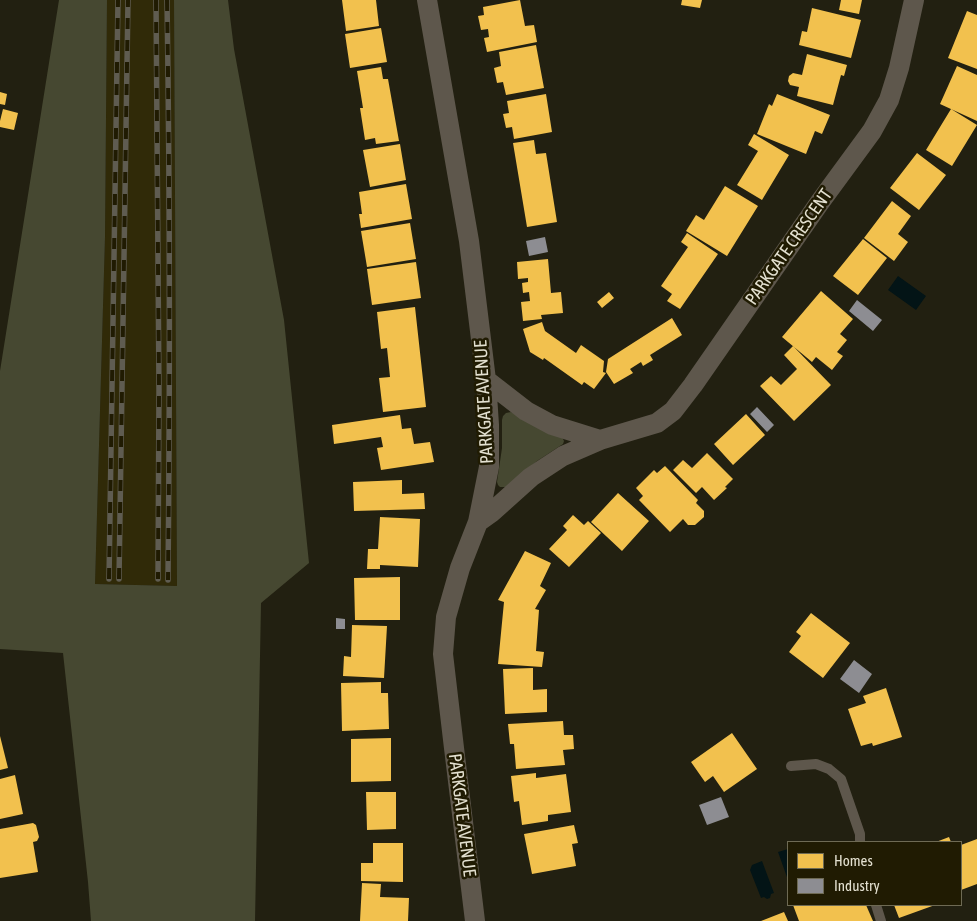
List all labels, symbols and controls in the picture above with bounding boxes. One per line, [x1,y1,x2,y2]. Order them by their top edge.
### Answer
street label: PARKGATE CRESCENT [741,185,837,309]
street label: PARKGATE AVENUE [470,340,498,464]
street label: PARKGATE AVENUE [444,752,480,878]
legend [787,841,962,906]
text: Homes [834,852,873,869]
text: Industry [834,877,880,894]

